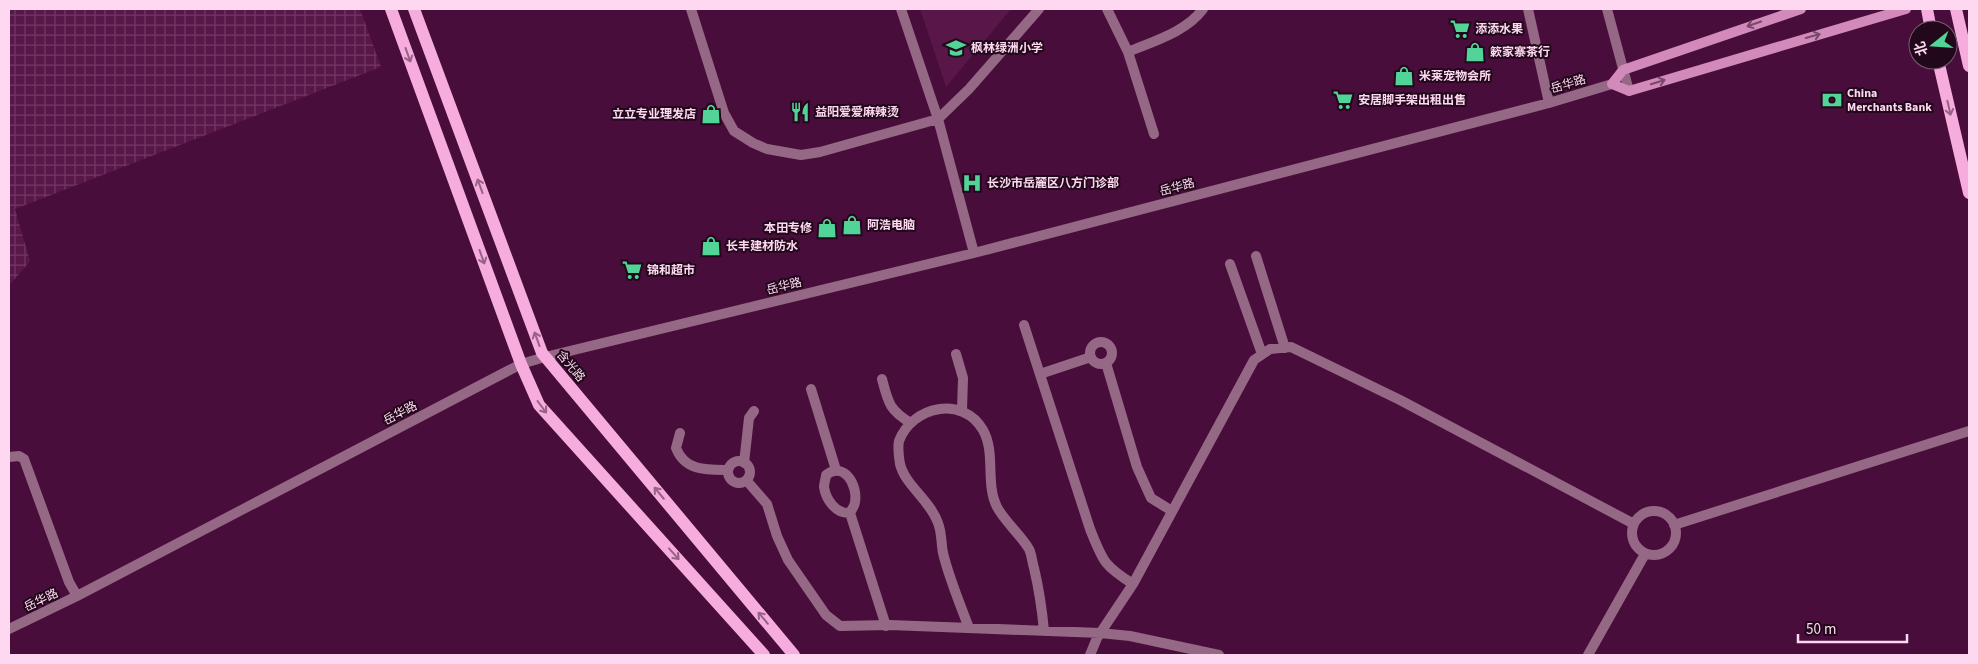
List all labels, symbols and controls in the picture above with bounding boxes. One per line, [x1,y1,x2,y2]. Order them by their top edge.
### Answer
supermarket icon: 添添水果 [1449,18,1471,40]
one-way arrow [1747,20,1763,29]
north arrow [1908,20,1958,70]
place label: 添添水果 [1475,21,1523,38]
one-way arrow [1805,30,1821,40]
school or university icon: 枫林绿洲小学 [945,37,967,59]
text: 北 [1910,39,1933,58]
place label: 枫林绿洲小学 [971,40,1043,57]
shop icon: 簌家寨茶行 [1464,41,1486,63]
place label: 簌家寨茶行 [1490,44,1550,61]
one-way arrow [404,46,413,62]
shop icon: 米莱宠物会所 [1393,65,1415,87]
place label: 米莱宠物会所 [1419,68,1491,85]
street label: 岳华路 [1548,71,1588,98]
one-way arrow [1649,77,1665,87]
place label: China Merchants Bank [1847,85,1932,116]
supermarket icon: 安居脚手架出租出售 [1332,89,1354,111]
bank icon: China Merchants Bank [1821,89,1843,111]
place label: 安居脚手架出租出售 [1358,92,1466,109]
one-way arrow [1945,99,1954,115]
restaurant icon: 益阳爱爱麻辣烫 [789,101,811,123]
shop icon: 立立专业理发店 [700,103,722,125]
place label: 益阳爱爱麻辣烫 [815,104,899,121]
place label: 立立专业理发店 [612,106,696,123]
hospital icon: 长沙市岳麓区八方门诊部 [961,172,983,194]
place label: 长沙市岳麓区八方门诊部 [987,175,1119,192]
street label: 岳华路 [1158,175,1197,200]
one-way arrow [475,179,484,195]
shop icon: 阿浩电脑 [841,214,863,236]
shop icon: 本田专修 [816,217,838,239]
place label: 阿浩电脑 [867,217,915,234]
place label: 本田专修 [764,220,812,237]
shop icon: 长丰建材防水 [700,235,722,257]
place label: 长丰建材防水 [726,238,798,255]
one-way arrow [478,248,487,264]
supermarket icon: 锦和超市 [621,259,643,281]
place label: 锦和超市 [647,262,695,279]
street label: 岳华路 [765,274,804,299]
one-way arrow [532,331,541,347]
street label: 含光路 [553,347,589,386]
street label: 岳华路 [380,397,420,429]
one-way arrow [537,400,548,413]
one-way arrow [653,487,664,500]
one-way arrow [668,548,679,561]
street label: 岳华路 [21,585,61,616]
one-way arrow [758,612,769,625]
scale bar [1798,612,1907,644]
text: 50 m [1806,619,1836,640]

